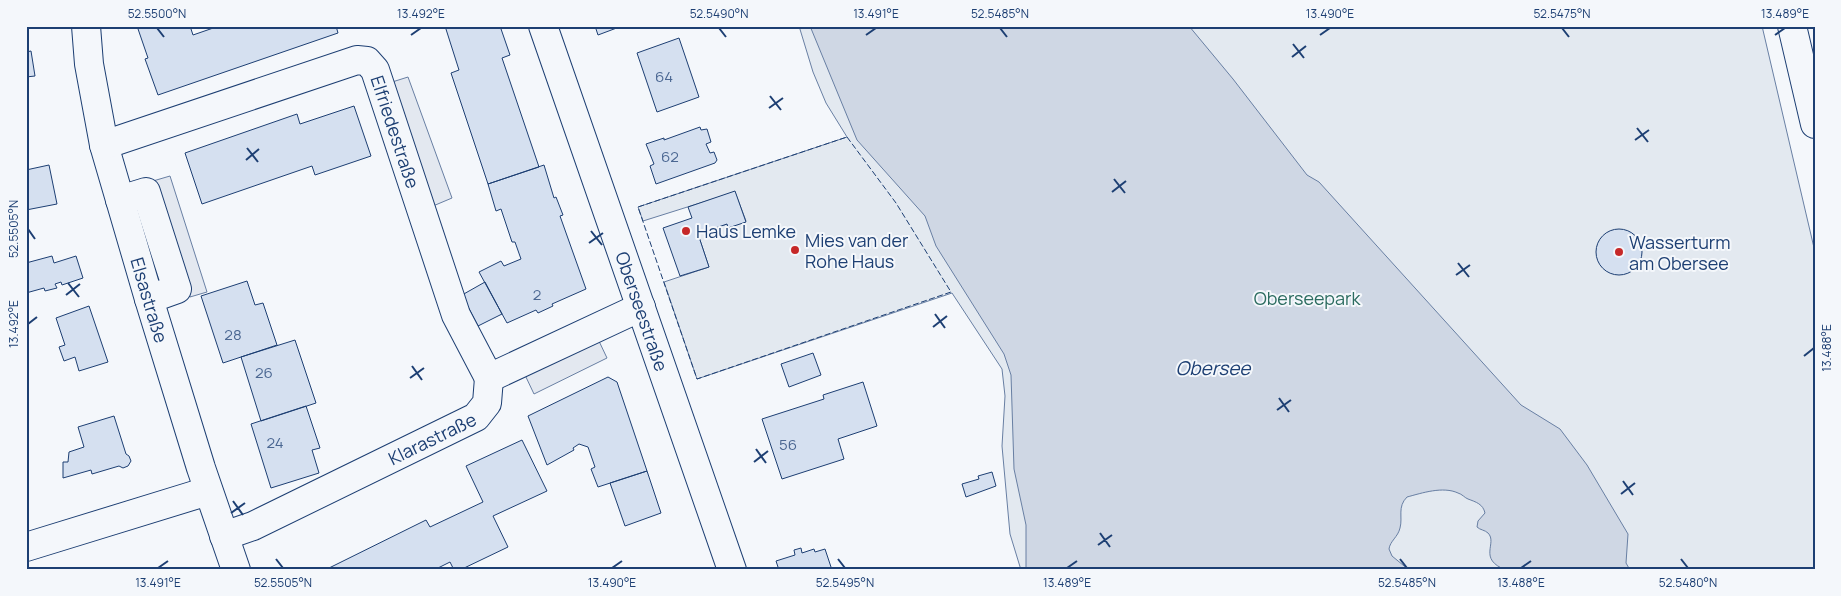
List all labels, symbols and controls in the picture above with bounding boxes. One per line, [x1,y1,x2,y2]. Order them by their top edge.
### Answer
text: 52.5500°N [128,5,186,22]
text: 13.492°E [397,5,445,22]
text: 52.5490°N [690,5,748,22]
text: 13.491°E [853,5,899,22]
text: 52.5485°N [971,5,1029,22]
text: 13.490°E [1306,5,1354,22]
text: 52.5475°N [1533,5,1591,22]
text: 13.489°E [1761,5,1809,22]
house number: 64 [655,66,673,87]
street label: Elfriedestraße [366,72,425,191]
house number: 62 [661,146,679,167]
text: 52.5505°N [5,200,22,258]
place label: Haus Lemke [696,219,796,243]
marker: Haus Lemke [680,225,692,237]
place label: Mies van der Rohe Haus [805,228,909,273]
place label: Wasserturm am Obersee [1629,230,1731,275]
marker: Mies van der Rohe Haus [789,244,801,256]
marker: Wasserturm am Obersee [1613,246,1625,258]
street label: Oberseestraße [610,248,674,374]
street label: Elsastraße [125,254,174,346]
house number: 2 [533,284,541,305]
park label: Oberseepark [1254,286,1361,310]
text: 13.492°E [5,300,22,348]
house number: 28 [224,324,242,345]
text: 13.488°E [1818,324,1835,372]
water label: Obersee [1176,355,1252,381]
house number: 26 [255,362,273,383]
street label: Klarastraße [384,407,480,470]
house number: 24 [266,432,284,453]
house number: 56 [779,434,797,455]
text: 13.491°E [135,574,181,591]
text: 52.5505°N [254,574,312,591]
text: 13.490°E [588,574,636,591]
text: 52.5495°N [816,574,874,591]
text: 13.489°E [1043,574,1091,591]
text: 52.5485°N [1378,574,1436,591]
text: 13.488°E [1497,574,1545,591]
text: 52.5480°N [1659,574,1717,591]

